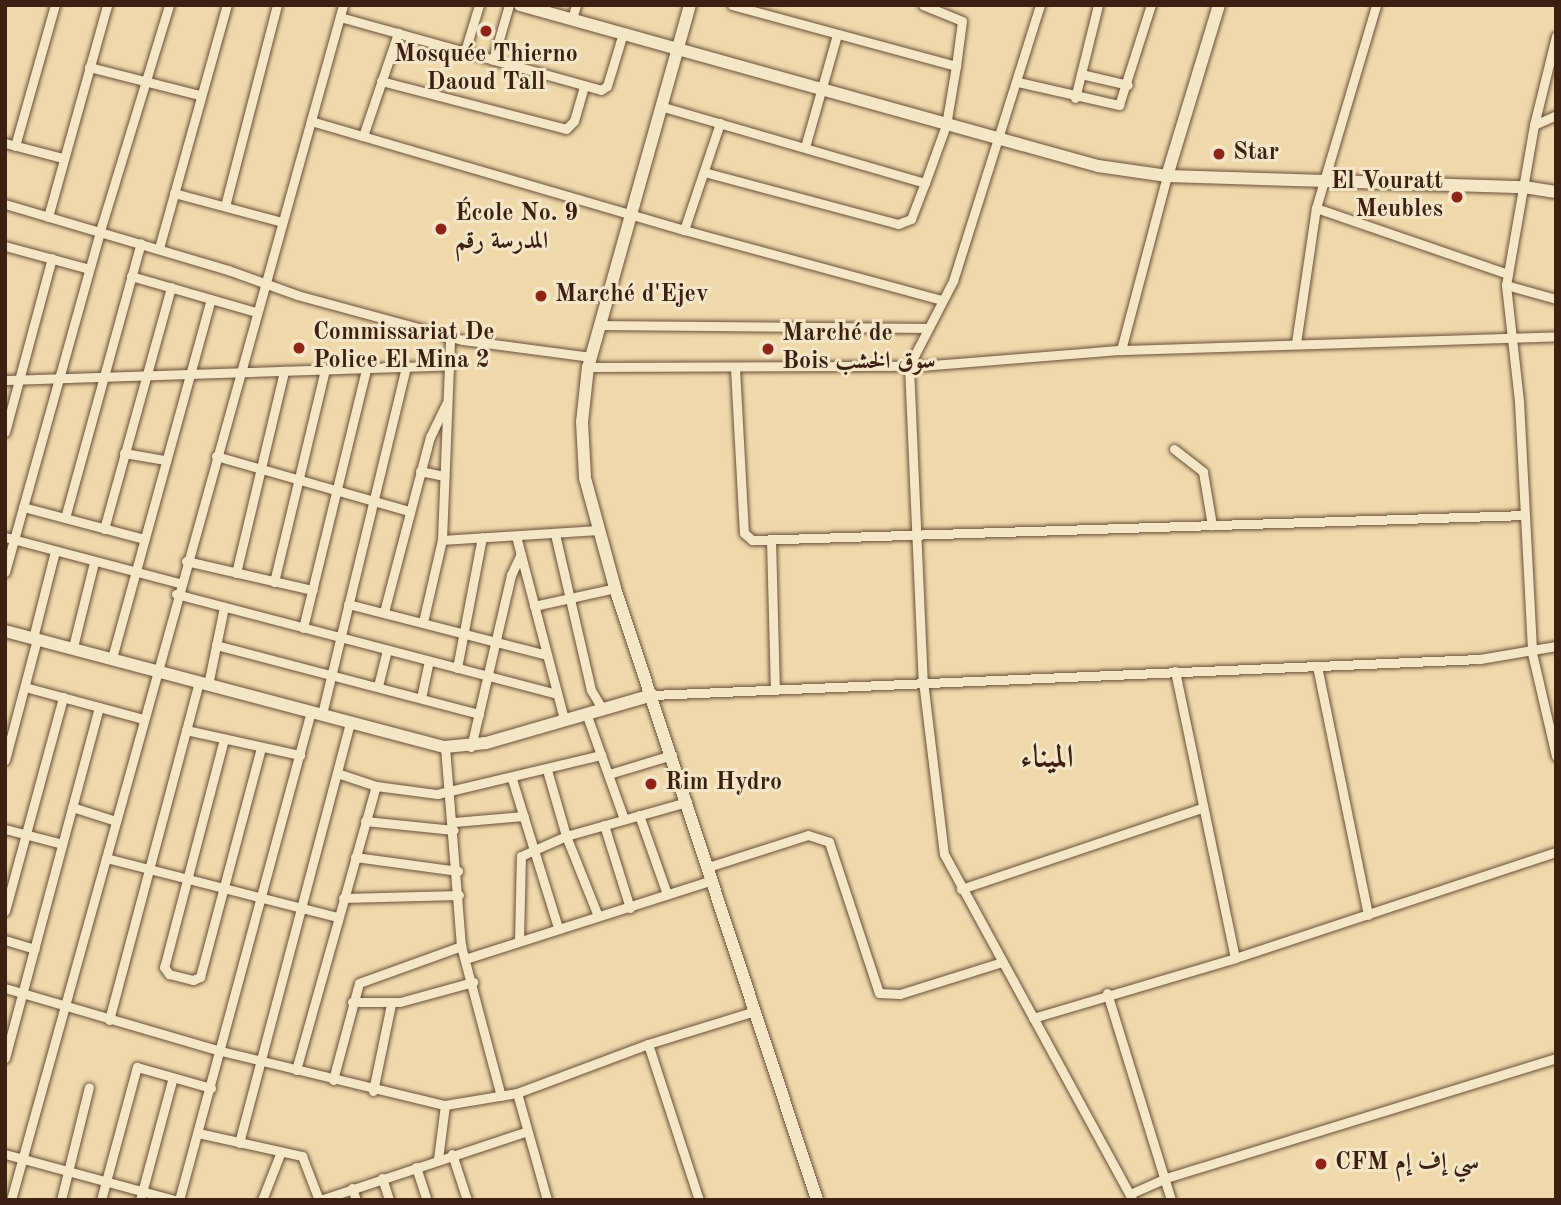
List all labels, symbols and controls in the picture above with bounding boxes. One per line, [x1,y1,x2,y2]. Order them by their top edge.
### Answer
marker: Mosquée Thierno Daoud Tall [478,23,494,39]
place label: Mosquée Thierno Daoud Tall [394,42,578,98]
place label: Star [1233,140,1279,168]
marker: Star [1211,146,1227,162]
place label: El Vouratt Meubles [1331,169,1443,225]
marker: El Vouratt Meubles [1449,189,1465,205]
place label: École No. 9 المدرسة رقم [455,201,578,257]
marker: École No. 9 المدرسة رقم [433,221,449,237]
place label: Marché d'Ejev [555,282,709,310]
marker: Marché d'Ejev [533,288,549,304]
place label: Commissariat De Police El Mina 2 [313,320,495,376]
place label: Marché de Bois سوق الخشب [782,321,936,377]
marker: Commissariat De Police El Mina 2 [291,340,307,356]
marker: Marché de Bois سوق الخشب [760,341,776,357]
district label: الميناء [1020,740,1074,778]
place label: Rim Hydro [665,770,782,798]
marker: Rim Hydro [643,776,659,792]
place label: CFM سي إف إم [1335,1150,1479,1178]
marker: CFM سي إف إم [1313,1156,1329,1172]

